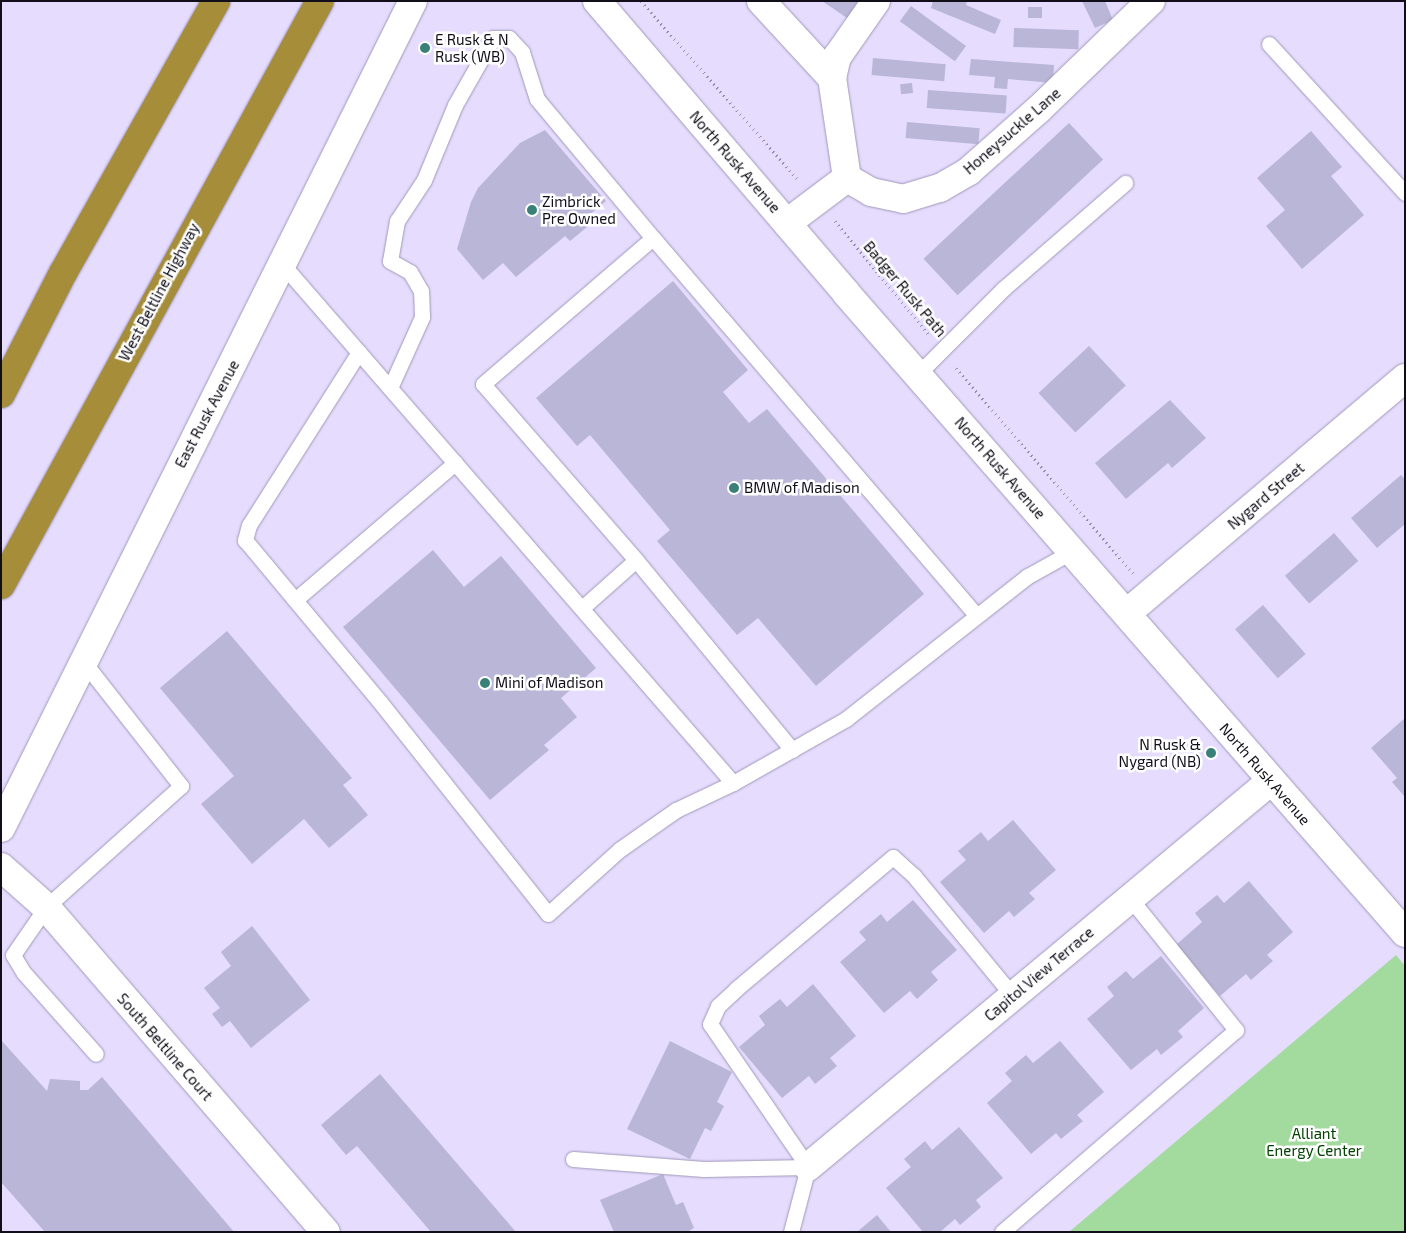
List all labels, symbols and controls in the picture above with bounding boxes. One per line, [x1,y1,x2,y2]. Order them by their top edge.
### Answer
place label: E Rusk & N Rusk (WB) [435,30,509,65]
marker: E Rusk & N Rusk (WB) [419,42,431,54]
street label: Honeysuckle Lane [960,84,1064,178]
street label: North Rusk Avenue [686,107,784,217]
place label: Zimbrick Pre Owned [542,192,616,227]
marker: Zimbrick Pre Owned [526,204,538,216]
street label: West Beltline Highway [115,220,203,364]
street label: Badger Rusk Path [860,237,950,341]
street label: East Rusk Avenue [171,357,243,471]
street label: North Rusk Avenue [951,413,1049,523]
street label: Nygard Street [1224,459,1308,533]
place label: BMW of Madison [744,479,860,497]
marker: BMW of Madison [728,482,740,494]
place label: Mini of Madison [495,674,604,692]
marker: Mini of Madison [479,677,491,689]
street label: North Rusk Avenue [1216,719,1314,829]
place label: N Rusk & Nygard (NB) [1119,735,1201,770]
marker: N Rusk & Nygard (NB) [1205,747,1217,759]
street label: Capitol View Terrace [980,923,1098,1025]
street label: South Beltline Court [113,990,217,1104]
park label: Alliant Energy Center [1266,1124,1362,1159]

